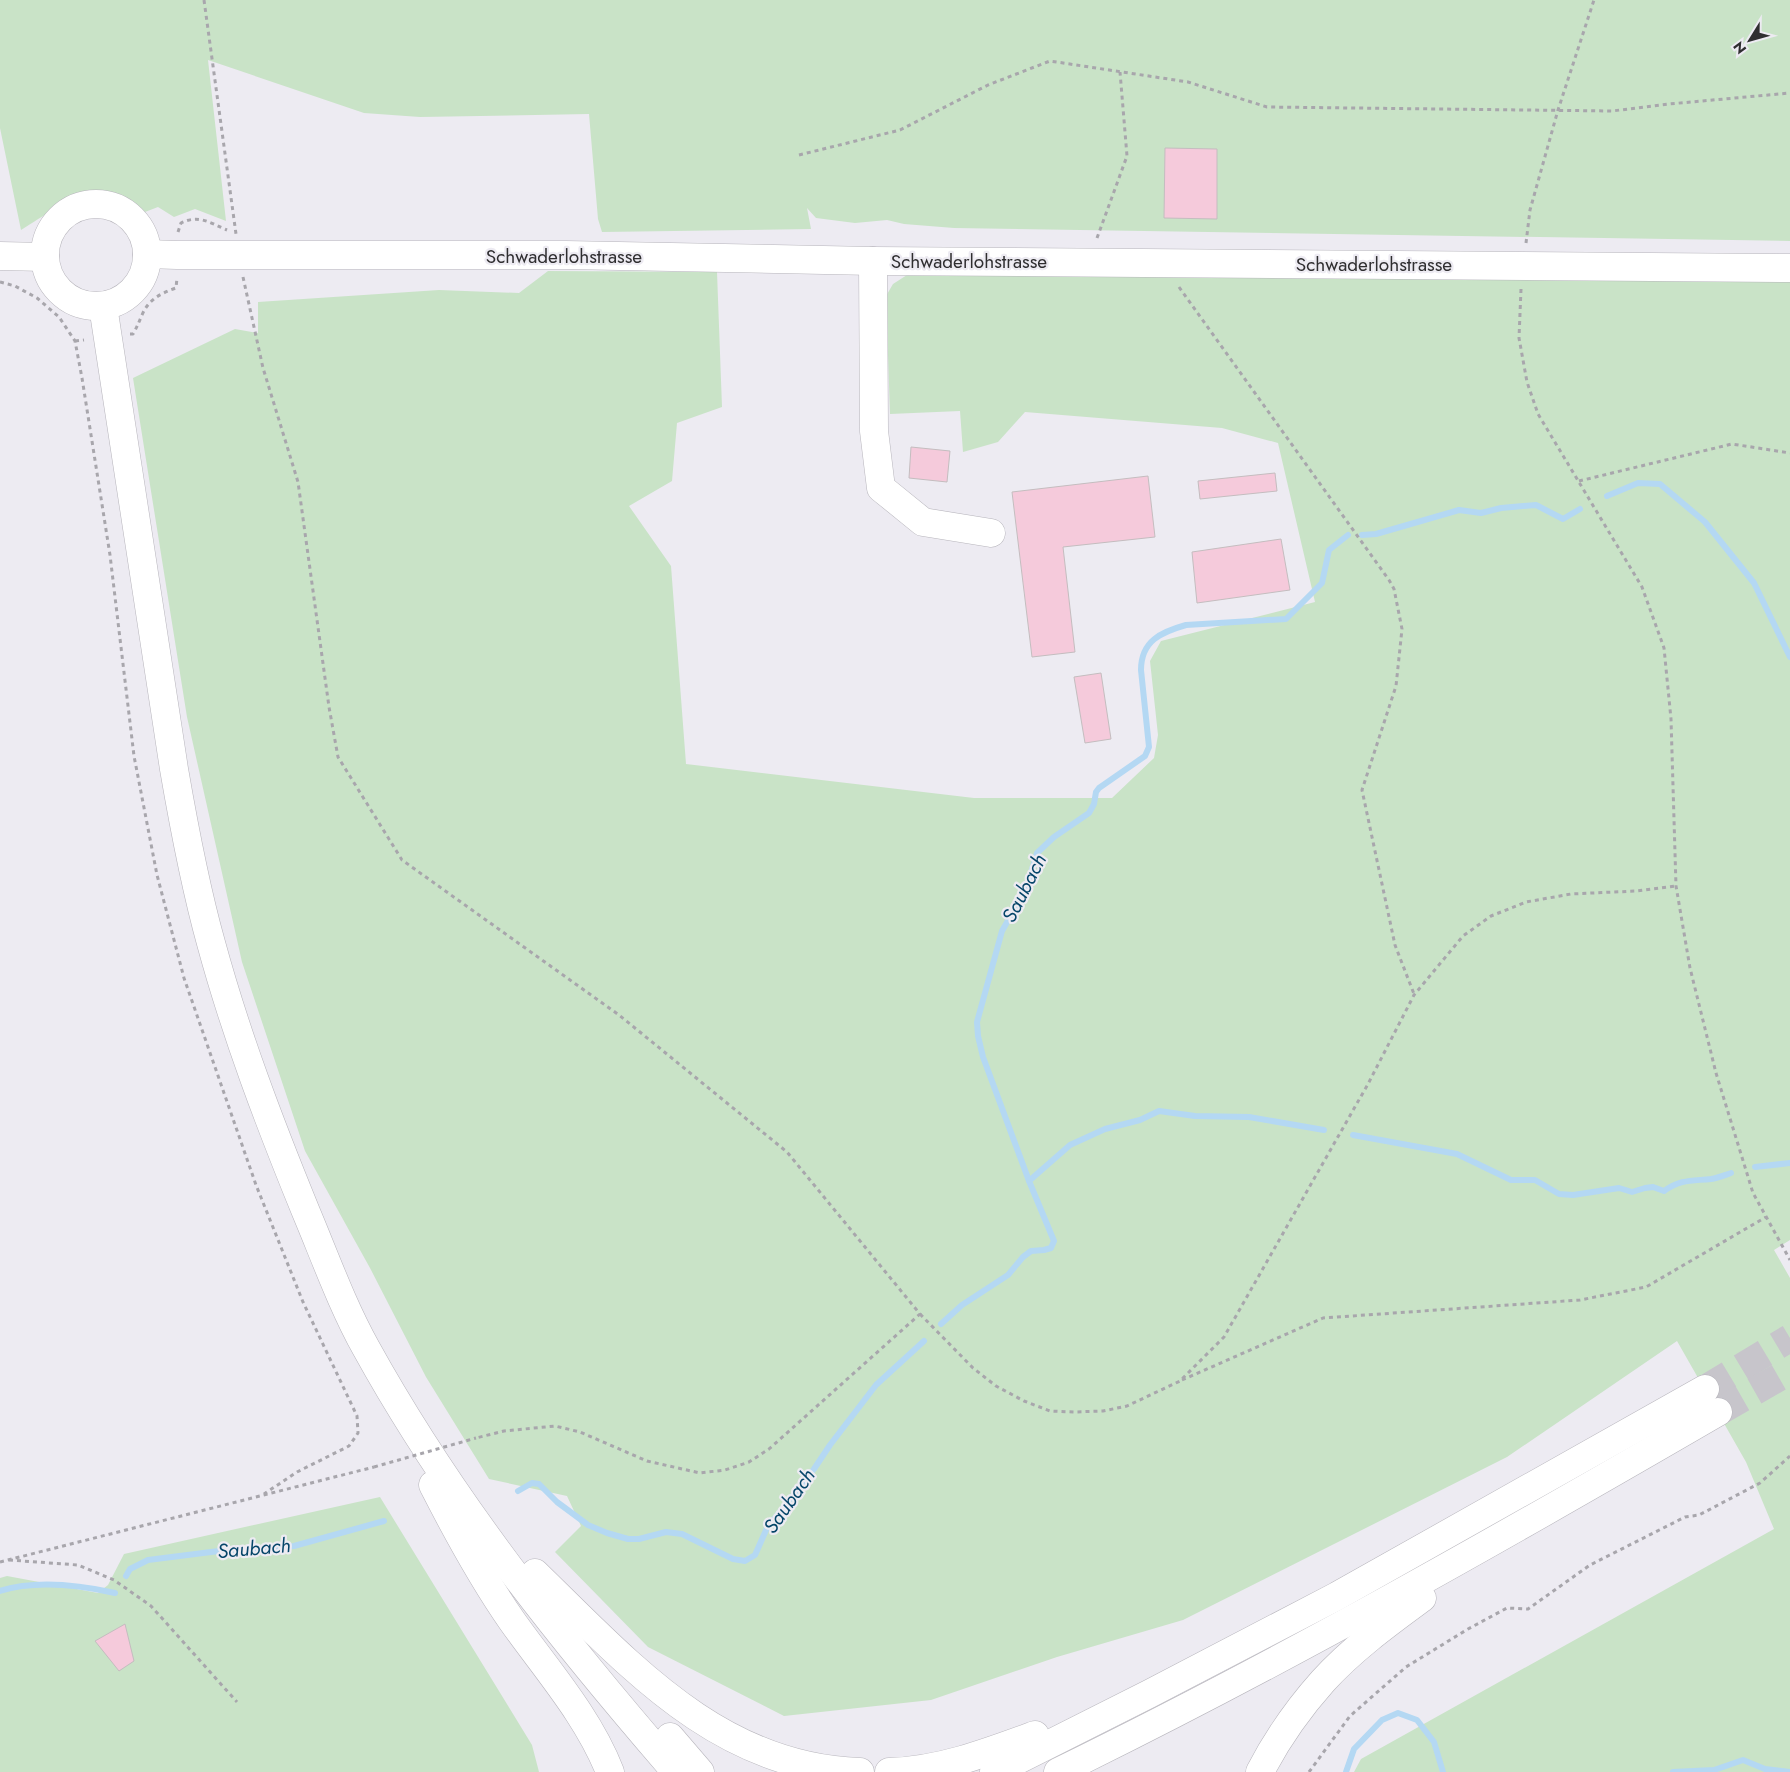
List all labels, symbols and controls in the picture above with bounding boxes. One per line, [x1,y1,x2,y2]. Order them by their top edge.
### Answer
north arrow [1725,15,1775,65]
text: N [1728,37,1751,58]
street label: Schwaderlohstrasse [486,243,642,270]
street label: Schwaderlohstrasse [891,248,1047,275]
street label: Schwaderlohstrasse [1296,251,1452,278]
water label: Saubach [995,849,1054,928]
water label: Saubach [756,1463,822,1540]
water label: Saubach [216,1531,292,1566]

